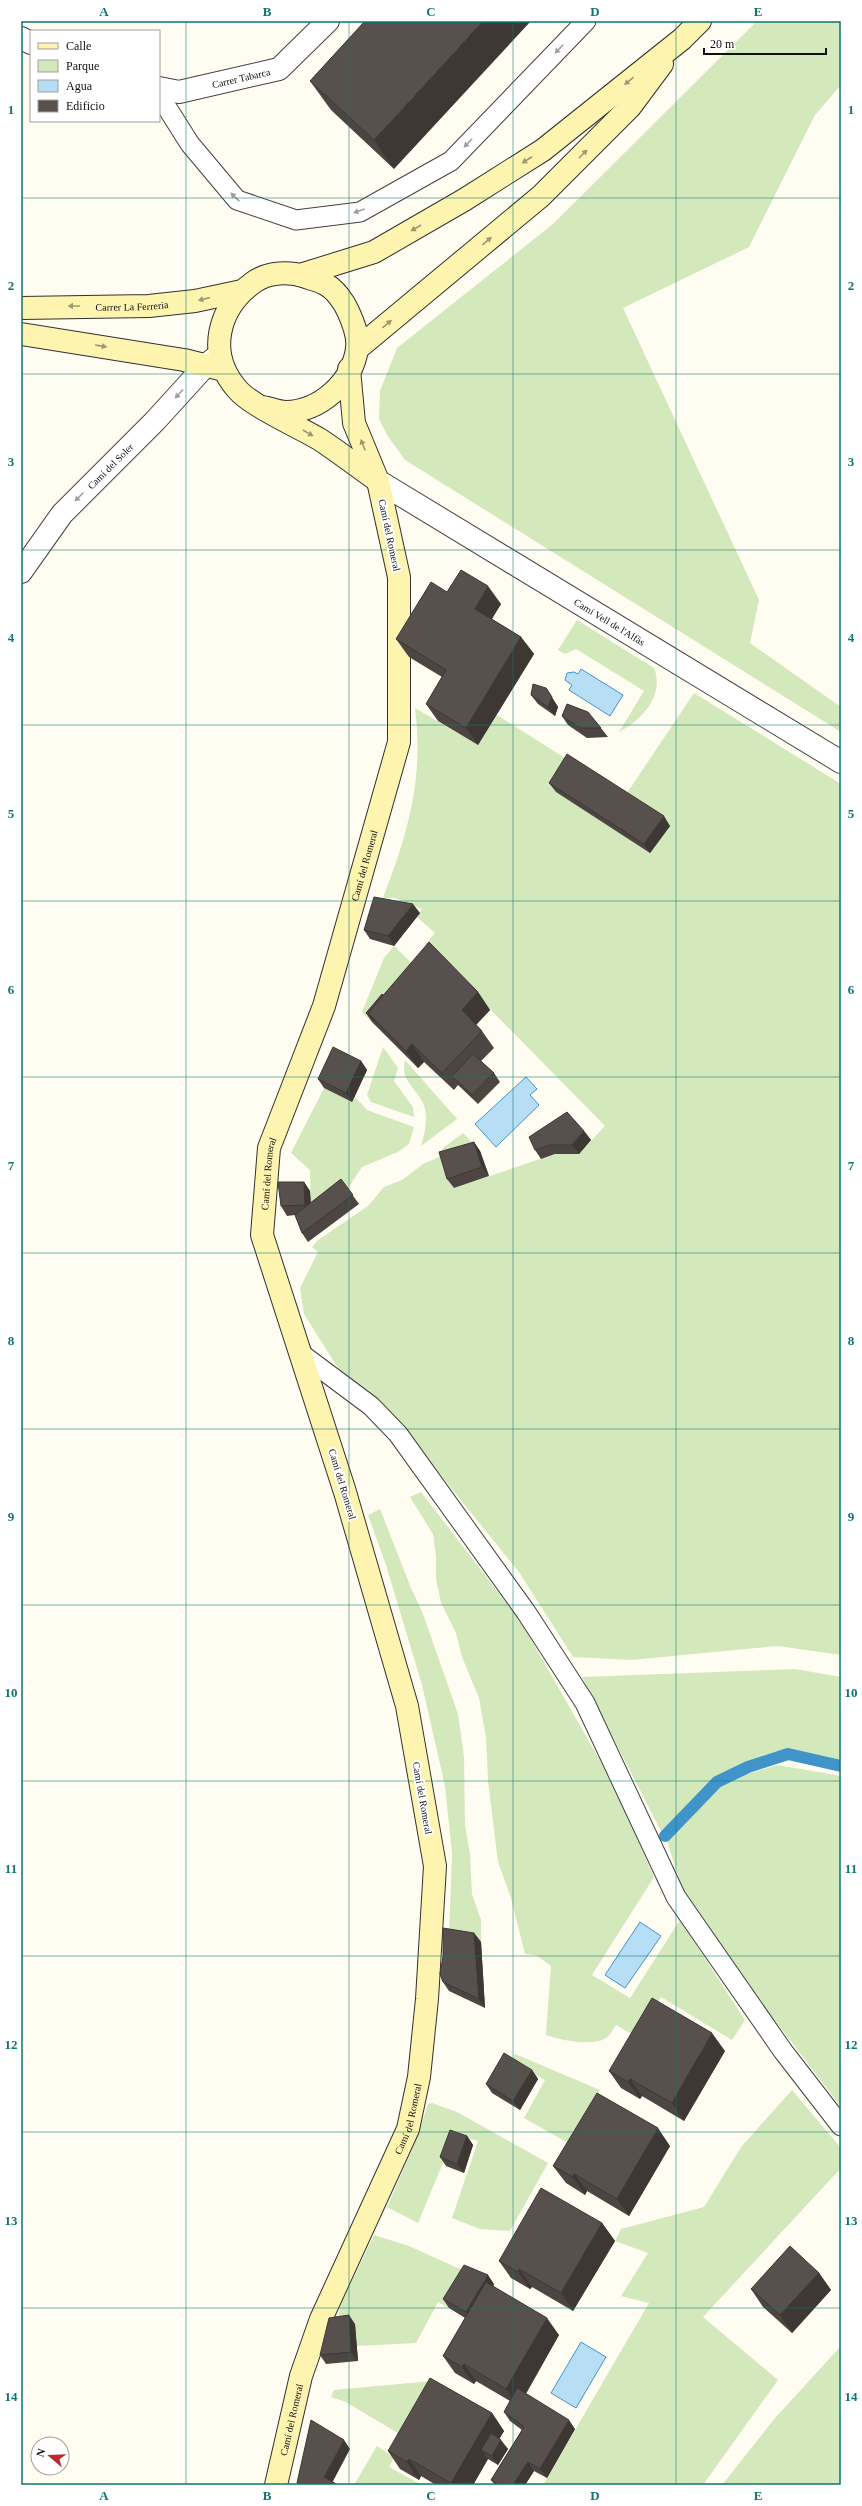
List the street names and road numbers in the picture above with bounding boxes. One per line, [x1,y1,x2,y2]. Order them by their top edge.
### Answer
street label: Carrer Tabarca [211,66,272,90]
street label: Carrer La Ferreria [95,299,170,313]
street label: Camí del Soler [85,441,136,491]
street label: Camí del Romeral [377,498,403,572]
street label: Camí Vell de l'Alfàs [572,596,647,648]
street label: Camí del Romeral [349,829,380,902]
street label: Camí del Romeral [259,1136,279,1211]
street label: Camí del Romeral [327,1447,359,1521]
street label: Camí del Romeral [411,1761,434,1835]
street label: Camí del Romeral [392,2082,424,2156]
street label: Camí del Romeral [278,2383,305,2457]

